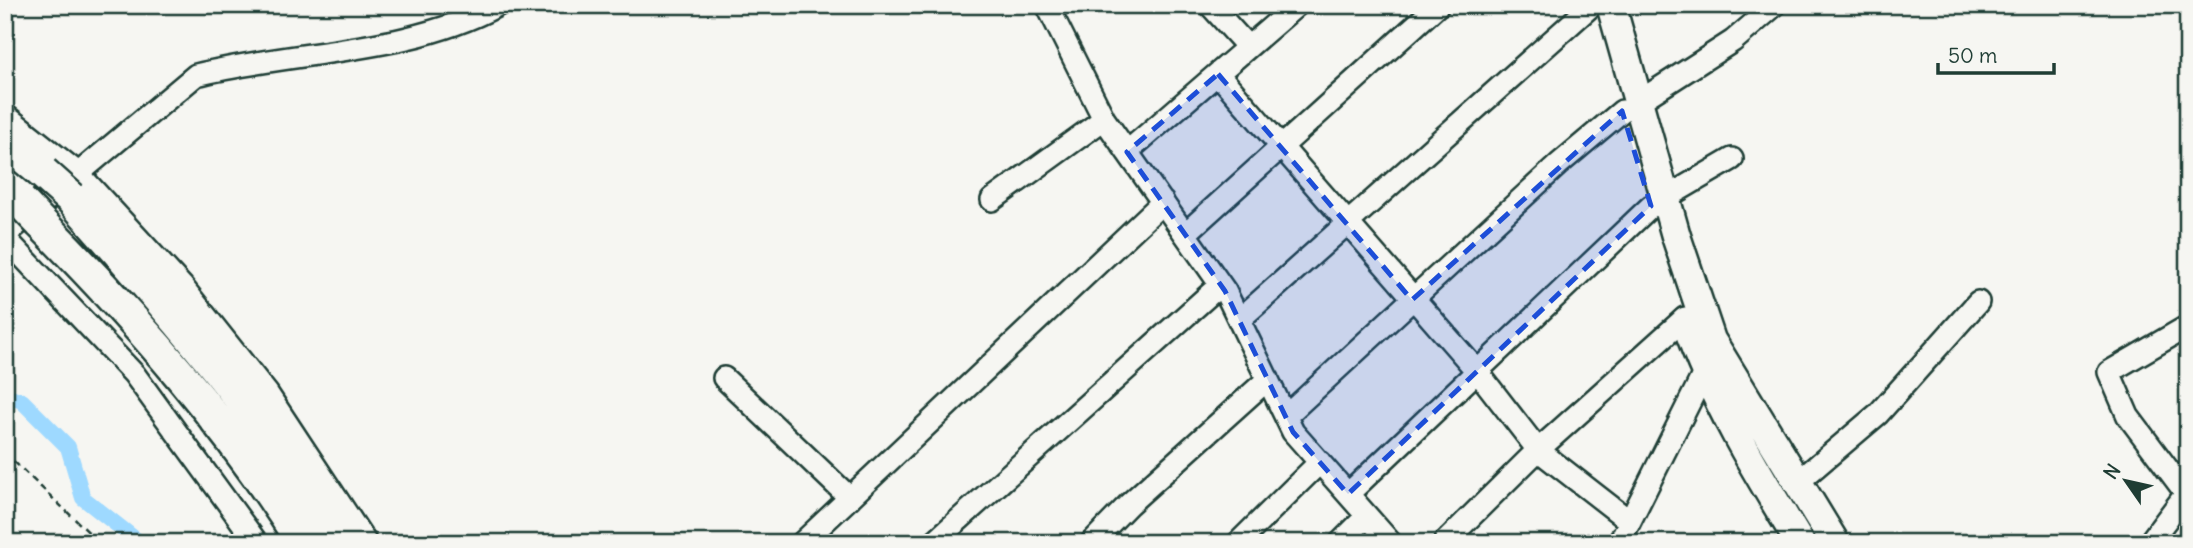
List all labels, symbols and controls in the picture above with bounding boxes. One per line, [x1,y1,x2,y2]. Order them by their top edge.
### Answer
scale bar [1938,32,2053,76]
text: 50 m [1948,42,1997,69]
north arrow [2092,447,2162,516]
text: N [2098,459,2126,484]

